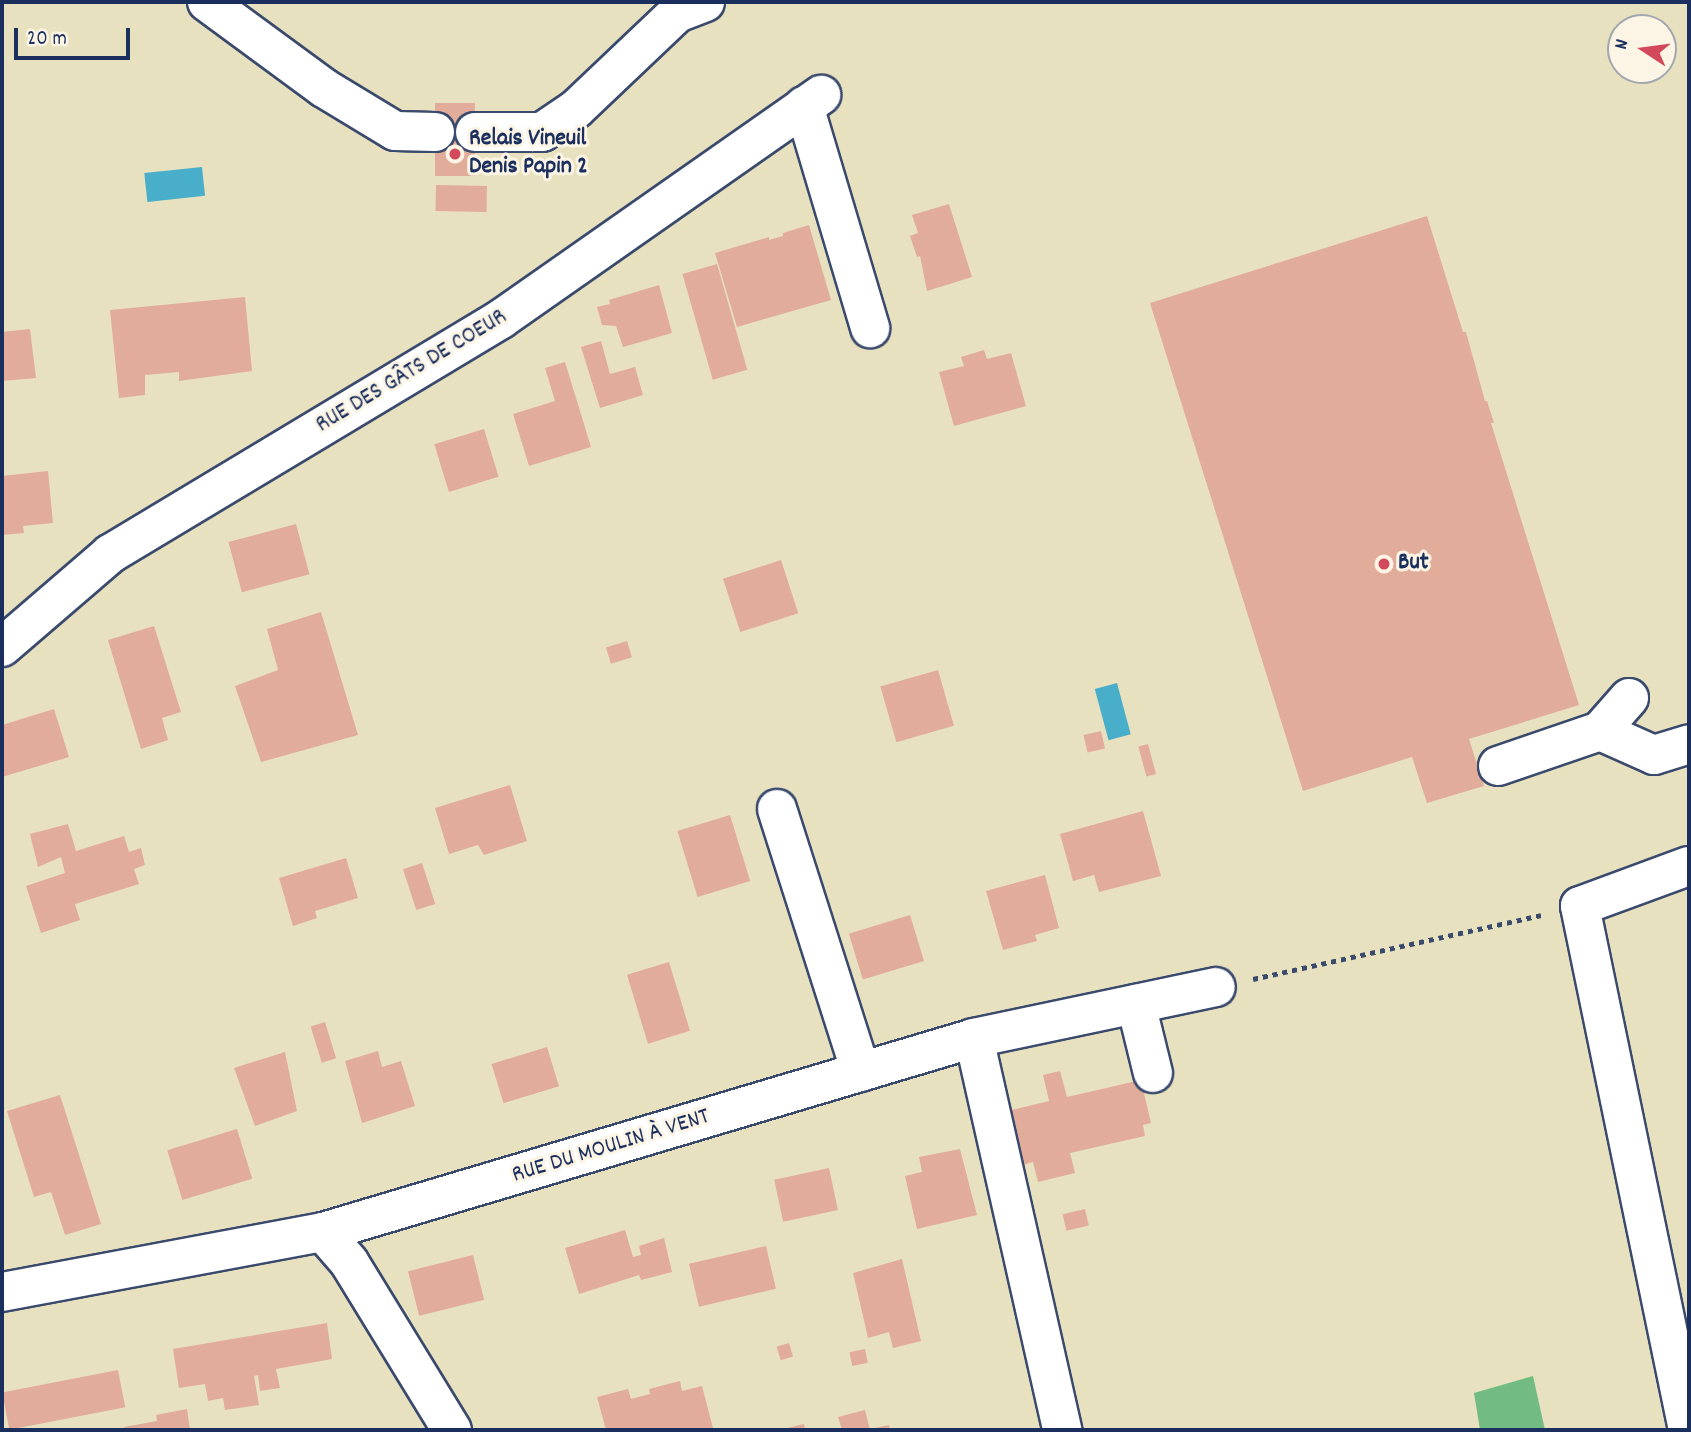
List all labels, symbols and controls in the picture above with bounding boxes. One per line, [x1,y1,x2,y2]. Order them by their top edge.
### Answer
scale bar [18,14,133,58]
north arrow [1607,14,1677,84]
text: 20 m [27,25,67,55]
text: N [1609,37,1637,52]
place label: Relais Vineuil Denis Papin 2 [469,126,588,182]
marker: Relais Vineuil Denis Papin 2 [447,146,463,162]
street label: RUE DES GÂTS DE COEUR [311,304,513,440]
place label: But [1398,550,1429,578]
marker: But [1376,556,1392,572]
street label: RUE DU MOULIN À VENT [509,1103,713,1191]

